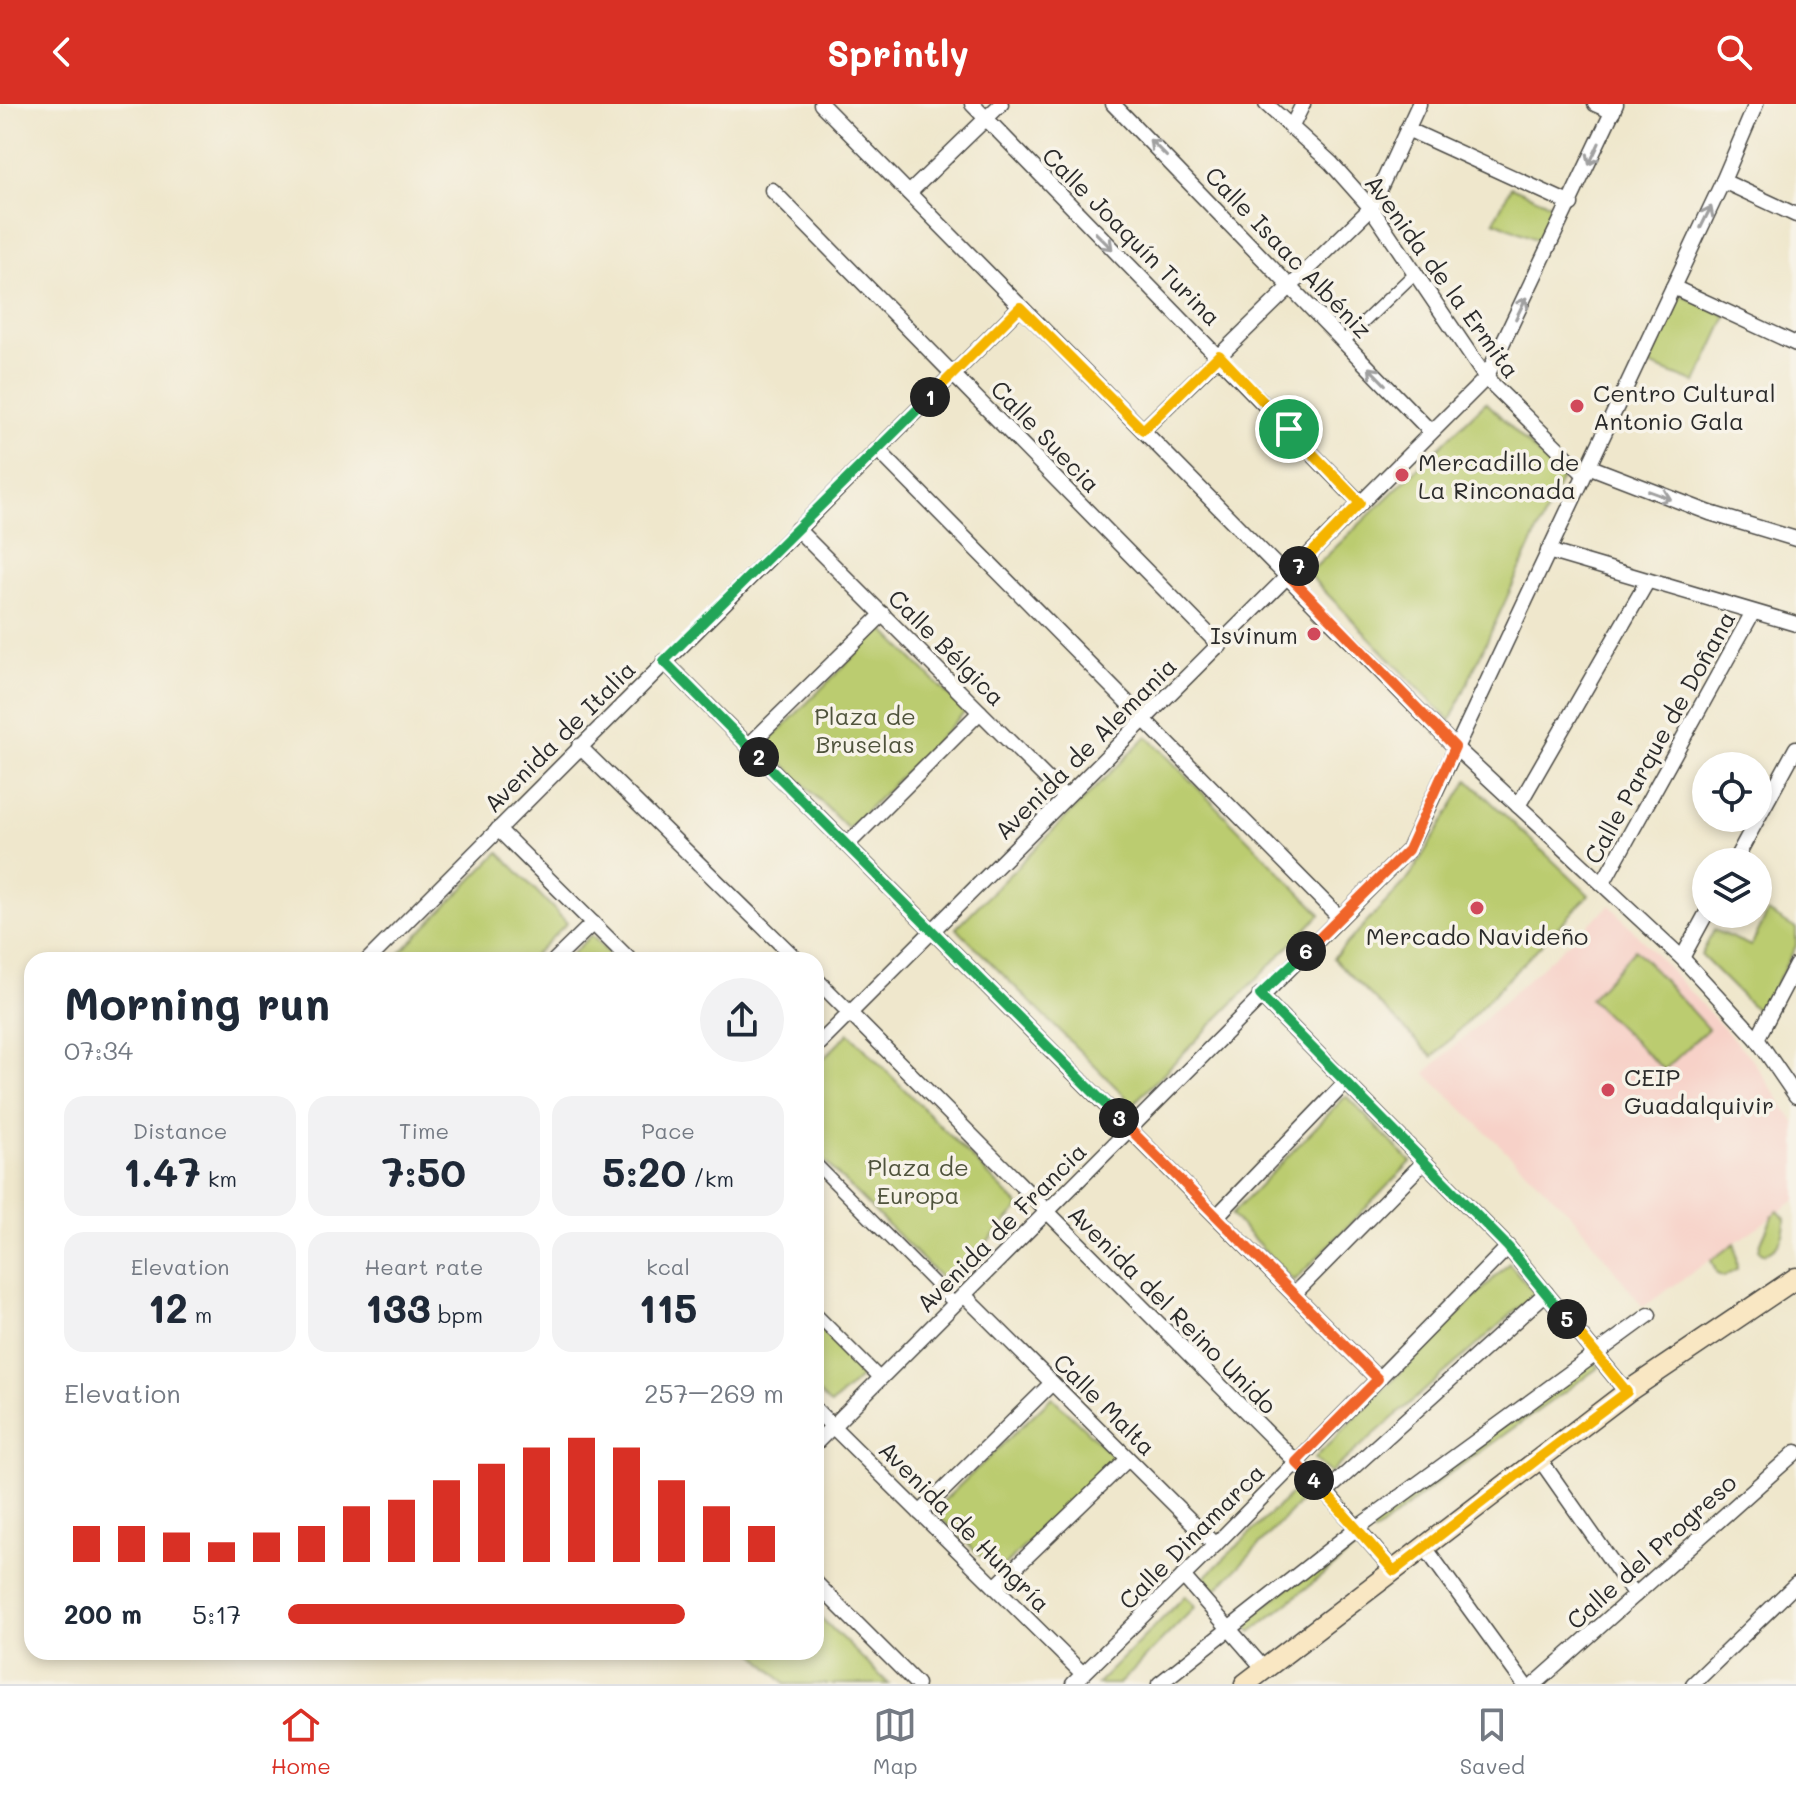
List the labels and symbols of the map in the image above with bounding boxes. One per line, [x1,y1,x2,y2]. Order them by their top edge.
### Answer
one-way arrow [1149,139,1168,158]
street label: Calle Joaquín Turina [1036,140,1228,332]
one-way arrow [1586,142,1601,166]
street label: Calle Isaac Albéniz [1199,159,1379,345]
street label: Avenida de la Ermita [1359,168,1527,384]
one-way arrow [1699,205,1714,229]
one-way arrow [1094,230,1114,250]
one-way arrow [1514,296,1529,320]
one-way arrow [1368,366,1387,386]
street label: Calle Suecia [985,373,1107,499]
pin: 1 [910,377,950,417]
place label: Centro Cultural Antonio Gala [1593,377,1776,436]
pin [1255,395,1323,463]
marker: Centro Cultural Antonio Gala [1568,397,1586,415]
place label: Mercadillo de La Rinconada [1418,446,1580,505]
marker: Mercadillo de La Rinconada [1393,466,1411,484]
one-way arrow [1648,489,1672,503]
pin: 7 [1279,546,1319,586]
street label: Calle Bélgica [882,582,1012,712]
street label: Calle Parque de Doñana [1577,605,1741,869]
place label: Isvinum [1210,619,1298,650]
marker: Isvinum [1305,625,1323,643]
street label: Avenida de Alemania [987,650,1183,846]
street label: Avenida de Italia [477,654,641,818]
park label: Plaza de Bruselas [814,700,916,759]
pin: 2 [739,737,779,777]
marker: Mercado Navideño [1468,899,1486,917]
place label: Mercado Navideño [1366,920,1588,951]
pin: 6 [1286,931,1326,971]
place label: CEIP Guadalquivir [1624,1061,1774,1120]
marker: CEIP Guadalquivir [1599,1081,1617,1099]
pin: 3 [1099,1098,1139,1138]
street label: Avenida de Francia [909,1135,1093,1319]
park label: Plaza de Europa [867,1151,969,1210]
street label: Avenida del Reino Unido [1062,1198,1284,1420]
pin: 5 [1547,1299,1587,1339]
street label: Calle Malta [1047,1346,1163,1462]
street label: Avenida de Hungría [873,1434,1057,1618]
street label: Calle Dinamarca [1111,1456,1271,1616]
pin: 4 [1294,1460,1334,1500]
street label: Calle del Progreso [1560,1467,1742,1635]

